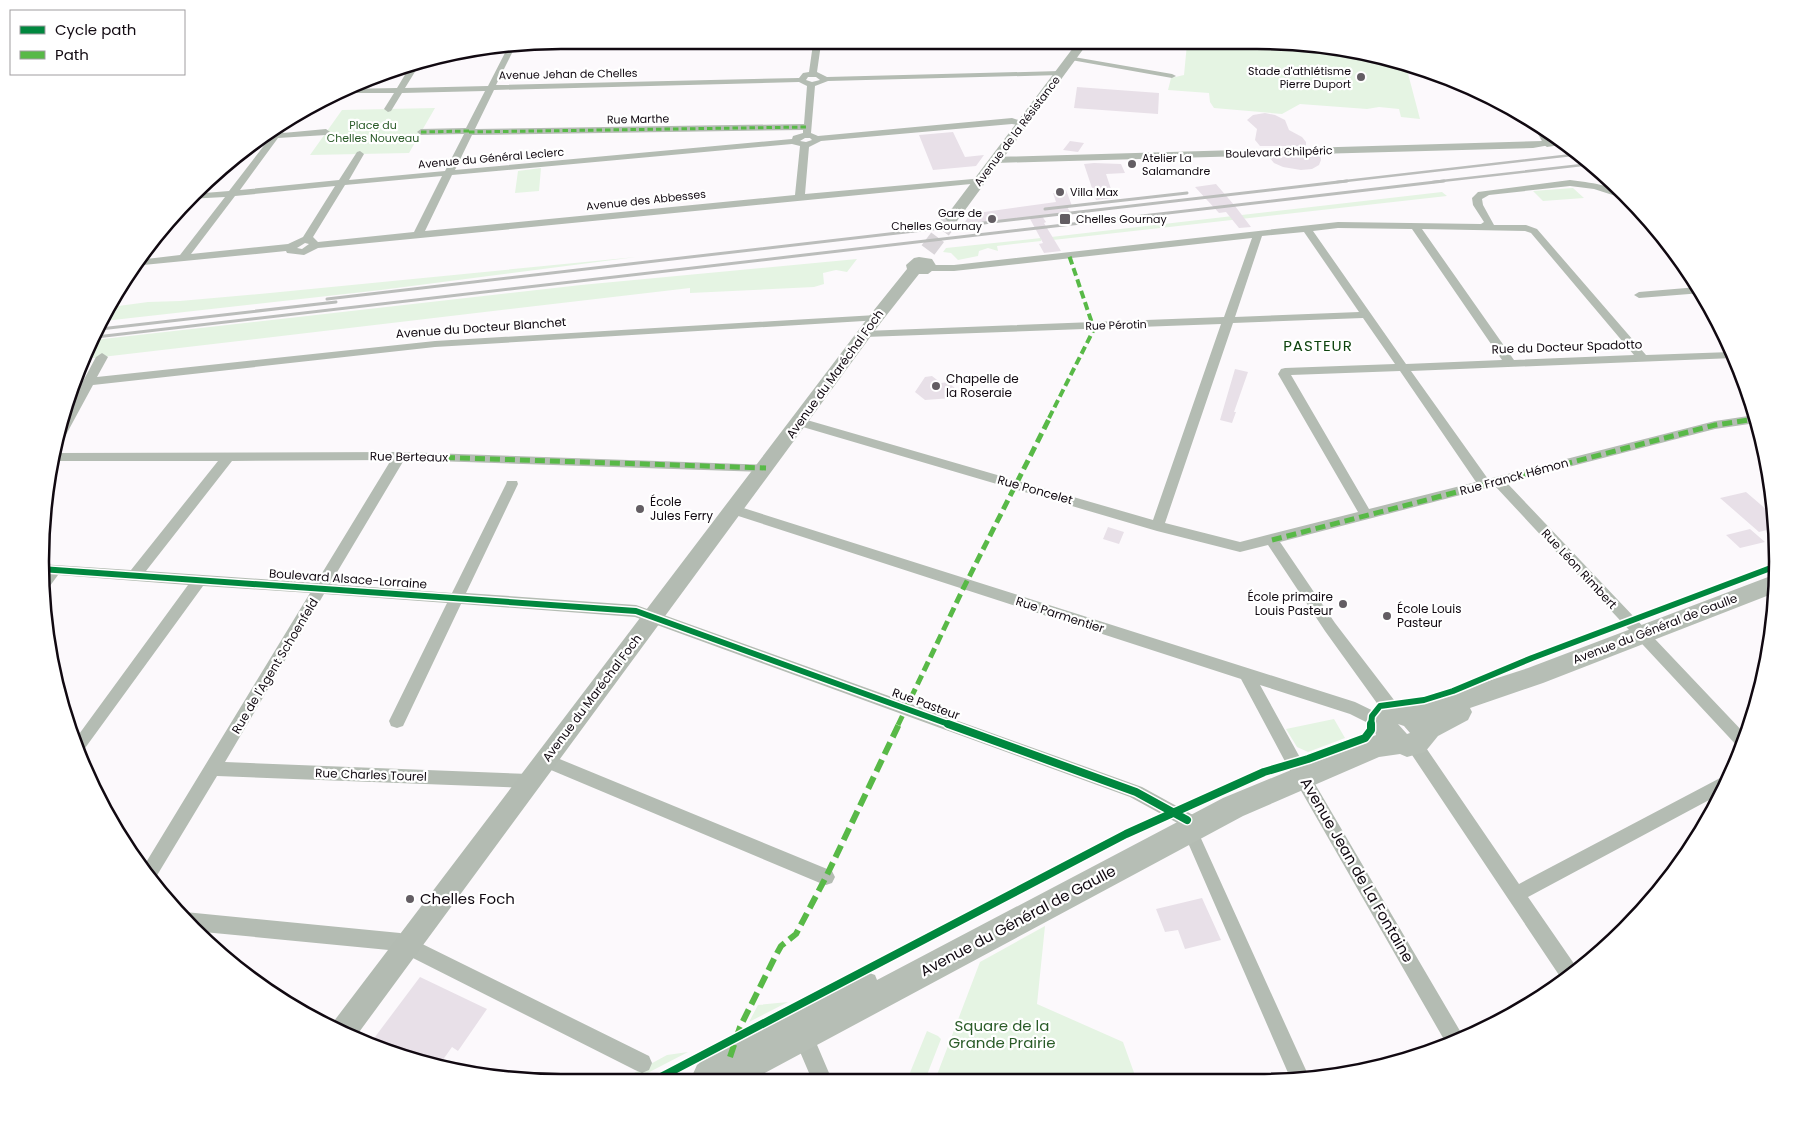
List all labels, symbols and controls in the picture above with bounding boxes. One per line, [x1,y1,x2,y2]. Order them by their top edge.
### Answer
legend [10,10,185,75]
text: Cycle path [55,19,136,40]
text: Path [55,44,89,65]
place label: Stade d'athlétisme Pierre Duport [1248,63,1351,92]
street label: Avenue Jehan de Chelles [498,65,638,83]
marker: Stade d'athlétisme Pierre Duport [1355,71,1367,83]
street label: Avenue de la Résistance [970,72,1064,189]
street label: Rue Marthe [607,110,669,128]
park label: Place du Chelles Nouveau [327,117,419,146]
street label: Boulevard Chilpéric [1225,142,1333,162]
street label: Avenue du Général Leclerc [417,144,565,172]
place label: Atelier La Salamandre [1142,150,1210,179]
marker: Atelier La Salamandre [1126,158,1138,170]
place label: Villa Max [1070,184,1119,200]
street label: Avenue des Abbesses [585,186,707,214]
marker: Villa Max [1054,186,1066,198]
place label: Gare de Chelles Gournay [891,205,983,234]
place label: Chelles Gournay [1076,211,1167,227]
marker: Chelles Gournay [1058,212,1072,226]
marker: Gare de Chelles Gournay [986,213,998,225]
street label: Avenue du Maréchal Foch [782,306,887,442]
street label: Avenue du Docteur Blanchet [395,313,567,342]
street label: Rue Pérotin [1085,316,1147,334]
district label: PASTEUR [1283,335,1353,356]
street label: Rue du Docteur Spadotto [1491,335,1643,358]
place label: Chapelle de la Roseraie [946,370,1019,401]
marker: Chapelle de la Roseraie [930,380,942,392]
street label: Rue Berteaux [370,447,449,466]
street label: Rue Franck Hémon [1458,454,1570,499]
street label: Rue Poncelet [996,471,1075,508]
place label: École Jules Ferry [650,493,713,524]
marker: École Jules Ferry [634,503,646,515]
street label: Rue Léon Rimbert [1538,525,1621,612]
street label: Boulevard Alsace-Lorraine [268,564,428,593]
place label: École primaire Louis Pasteur [1247,588,1334,619]
street label: Avenue du Général de Gaulle [1570,589,1740,668]
street label: Rue Parmentier [1014,592,1107,637]
street label: Rue de l'Agent Schoenfeld [227,595,322,737]
marker: École primaire Louis Pasteur [1337,598,1349,610]
place label: École Louis Pasteur [1397,600,1461,631]
marker: École Louis Pasteur [1381,610,1393,622]
street label: Avenue du Maréchal Foch [538,630,645,765]
street label: Rue Pasteur [890,683,963,724]
street label: Rue Charles Tourel [315,764,427,785]
street label: Avenue Jean de La Fontaine [1296,773,1419,966]
street label: Avenue du Général de Gaulle [916,860,1119,981]
place label: Chelles Foch [420,888,515,909]
marker: Chelles Foch [404,893,416,905]
park label: Square de la Grande Prairie [948,1015,1056,1053]

